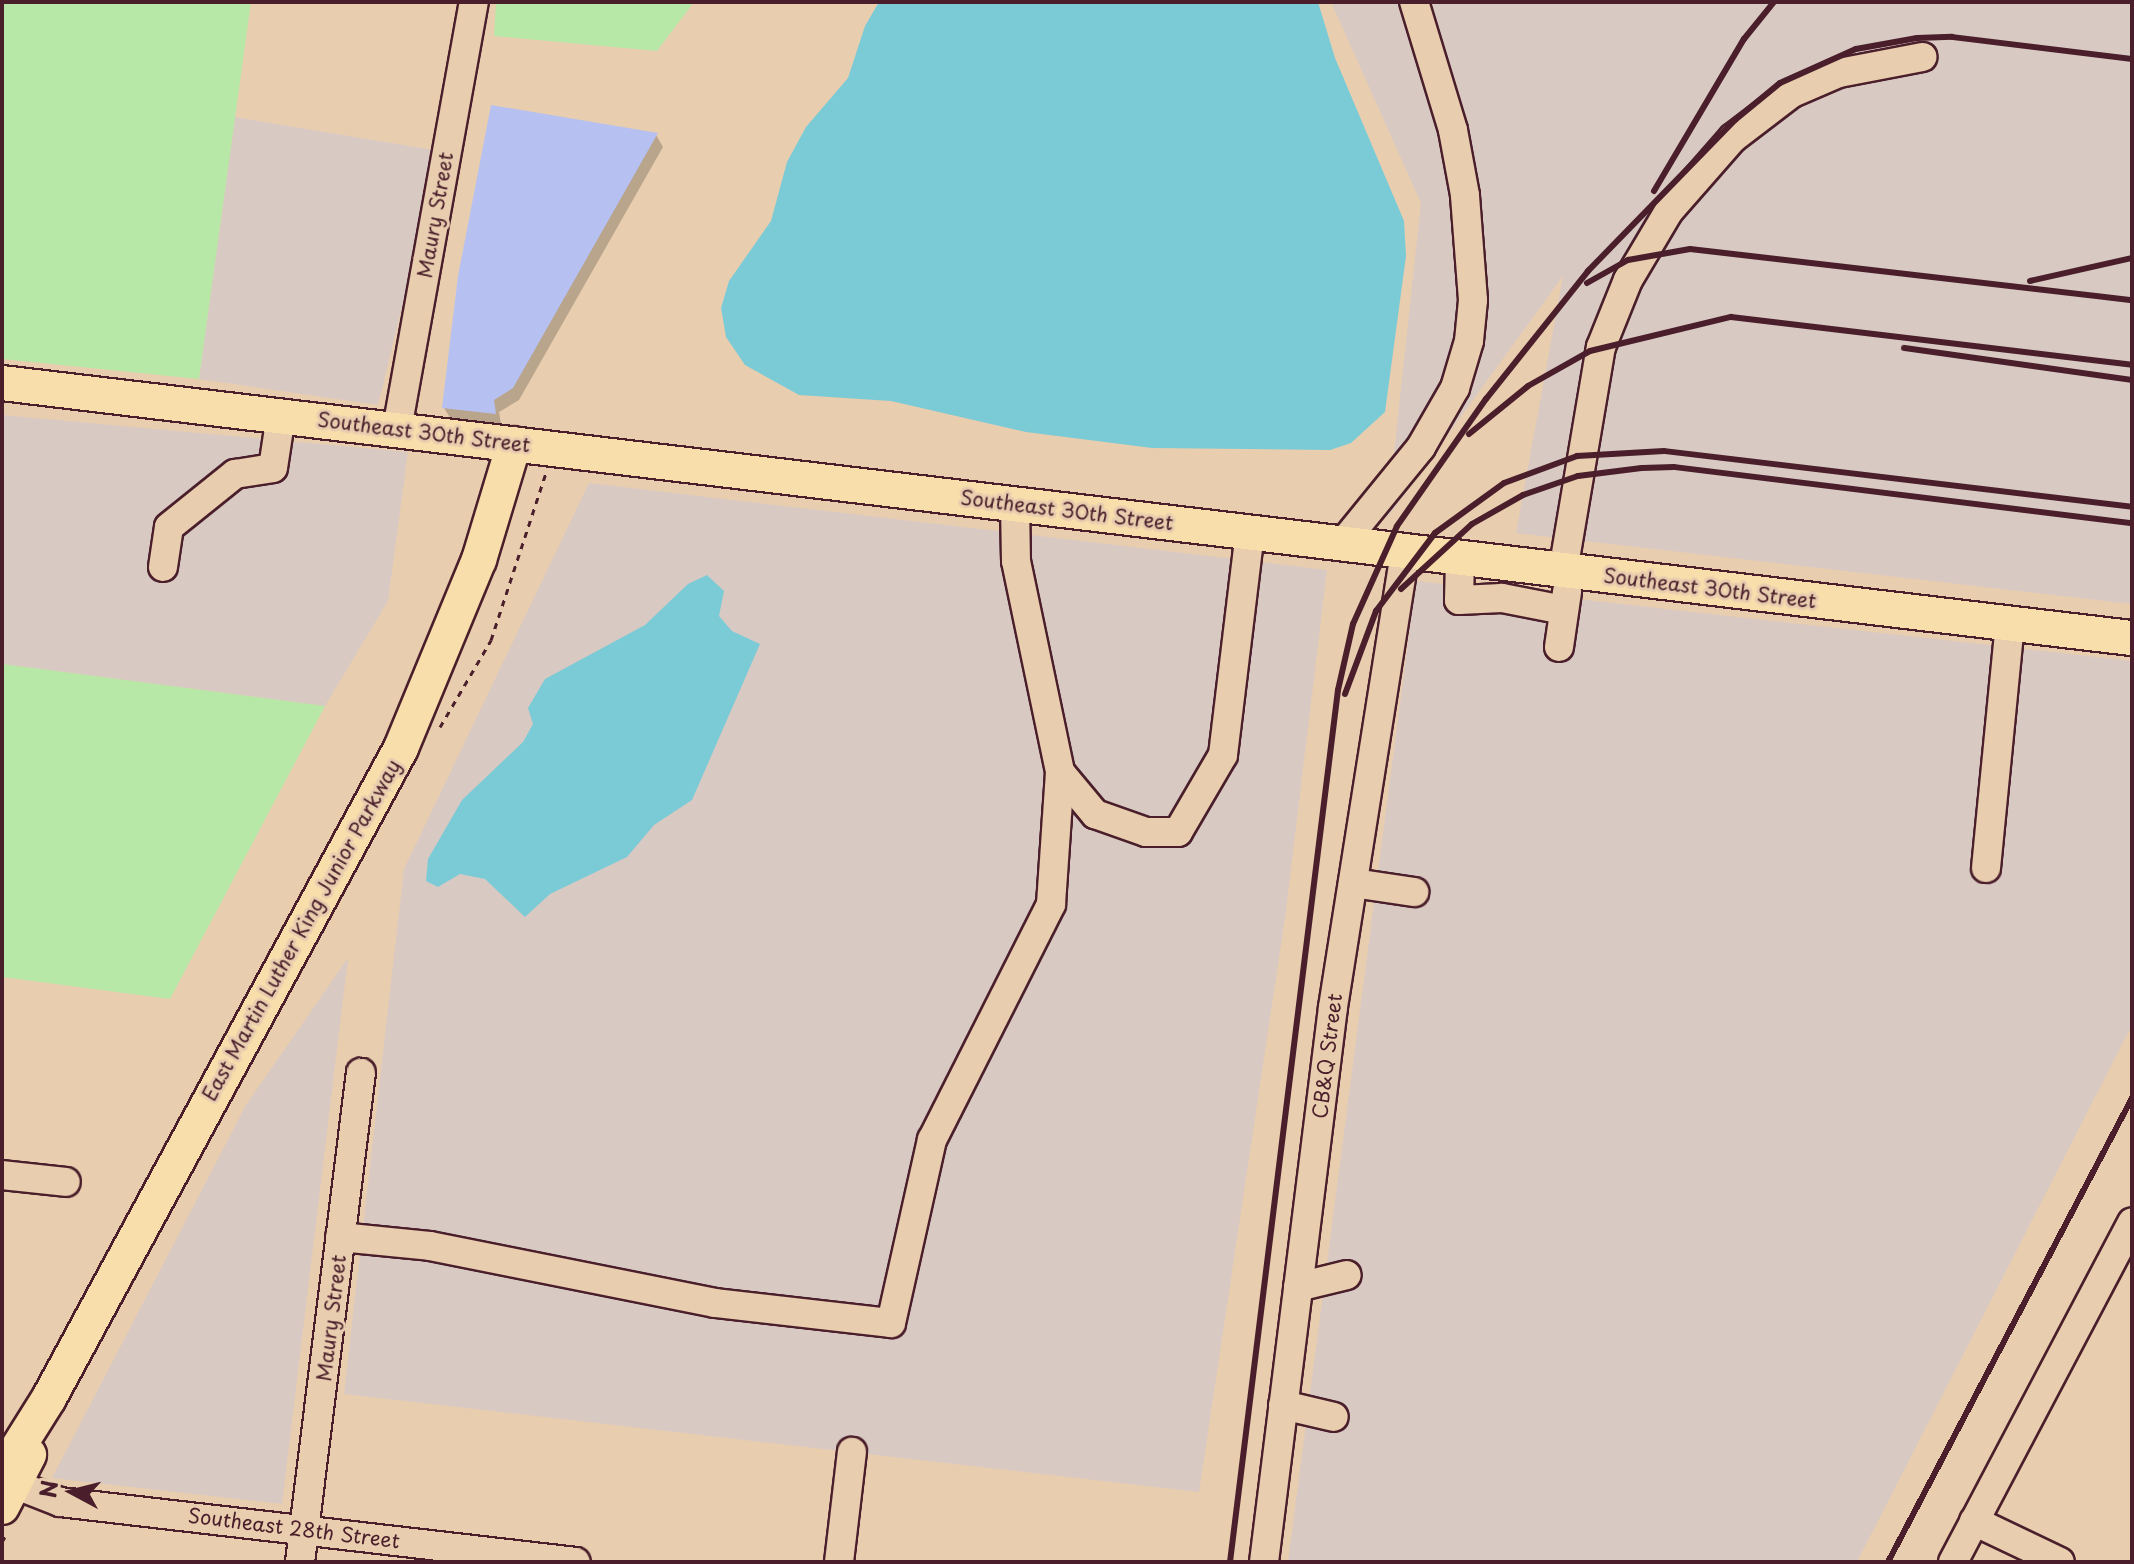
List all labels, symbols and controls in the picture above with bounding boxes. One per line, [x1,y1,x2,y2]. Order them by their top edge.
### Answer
street label: Maury Street [412,149,458,281]
street label: Southeast 30th Street [316,407,532,457]
street label: Southeast 30th Street [959,485,1175,535]
street label: Southeast 30th Street [1602,563,1818,613]
street label: East Martin Luther King Junior Parkway [196,754,406,1106]
street label: CB&Q Street [1307,992,1347,1120]
street label: Maury Street [311,1252,351,1384]
north arrow [32,1452,112,1532]
text: N [30,1478,65,1500]
street label: Southeast 28th Street [187,1503,401,1553]

